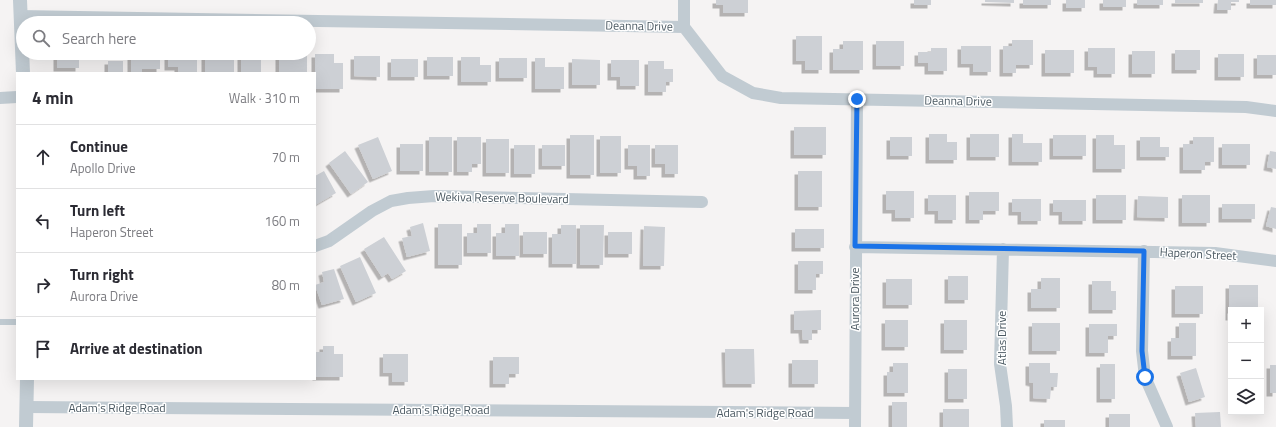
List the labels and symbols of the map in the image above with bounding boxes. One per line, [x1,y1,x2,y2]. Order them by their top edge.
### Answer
street label: Deanna Drive [605,15,673,36]
route end [848,90,866,108]
street label: Deanna Drive [924,90,992,111]
street label: Wekiva Reserve Boulevard [435,187,569,208]
street label: Haperon Street [1159,242,1238,265]
street label: Aurora Drive [845,268,864,330]
street label: Atlas Drive [992,311,1011,365]
route start [1136,368,1154,386]
street label: Adam's Ridge Road [68,398,166,417]
street label: Adam's Ridge Road [392,400,490,419]
street label: Adam's Ridge Road [716,403,814,422]

